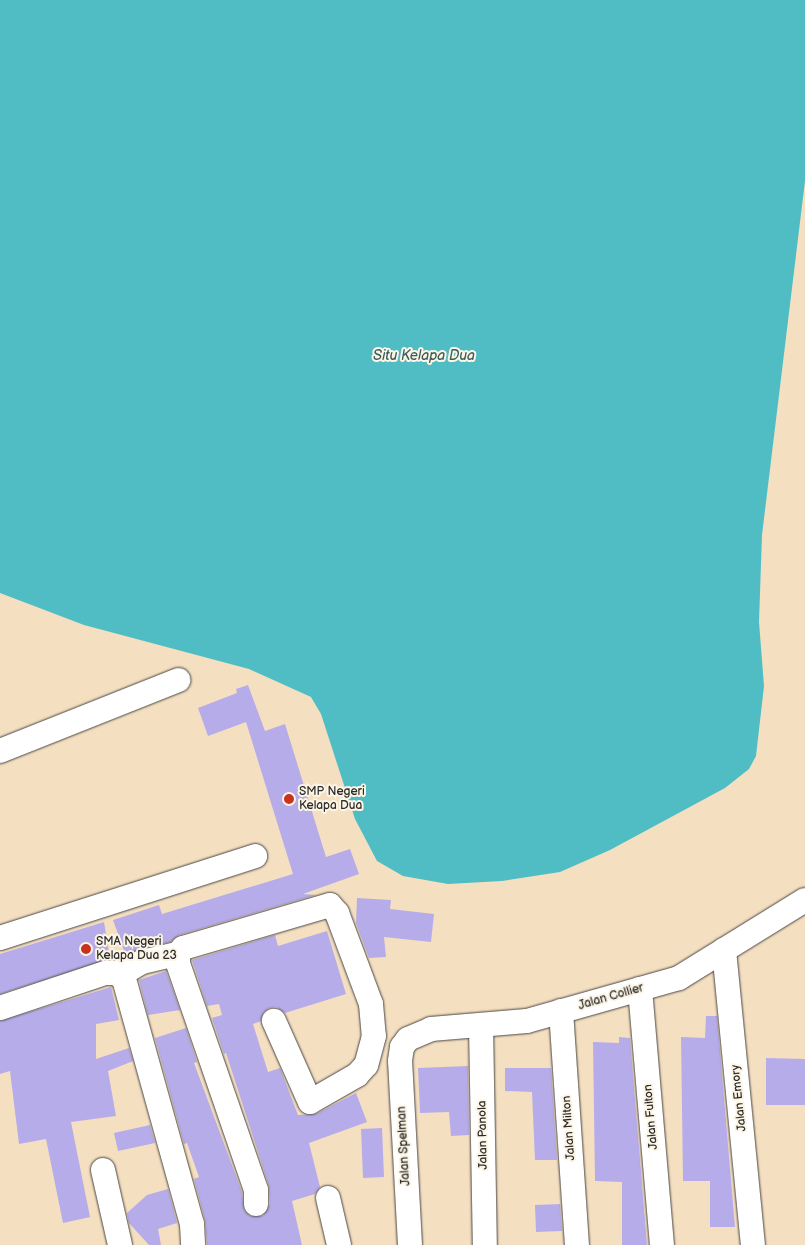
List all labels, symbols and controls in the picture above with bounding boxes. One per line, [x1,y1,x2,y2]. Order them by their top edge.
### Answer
water label: Situ Kelapa Dua [373,348,475,364]
place label: SMP Negeri Kelapa Dua [299,785,365,813]
marker: SMP Negeri Kelapa Dua [283,793,295,805]
place label: SMA Negeri Kelapa Dua 23 [96,935,177,963]
marker: SMA Negeri Kelapa Dua 23 [80,943,92,955]
street label: Jalan Collier [577,981,645,1013]
street label: Jalan Emory [728,1064,750,1132]
street label: Jalan Fulton [641,1084,661,1150]
street label: Jalan Milton [560,1095,578,1161]
street label: Jalan Panola [475,1100,491,1170]
street label: Jalan Spelman [395,1106,413,1186]

